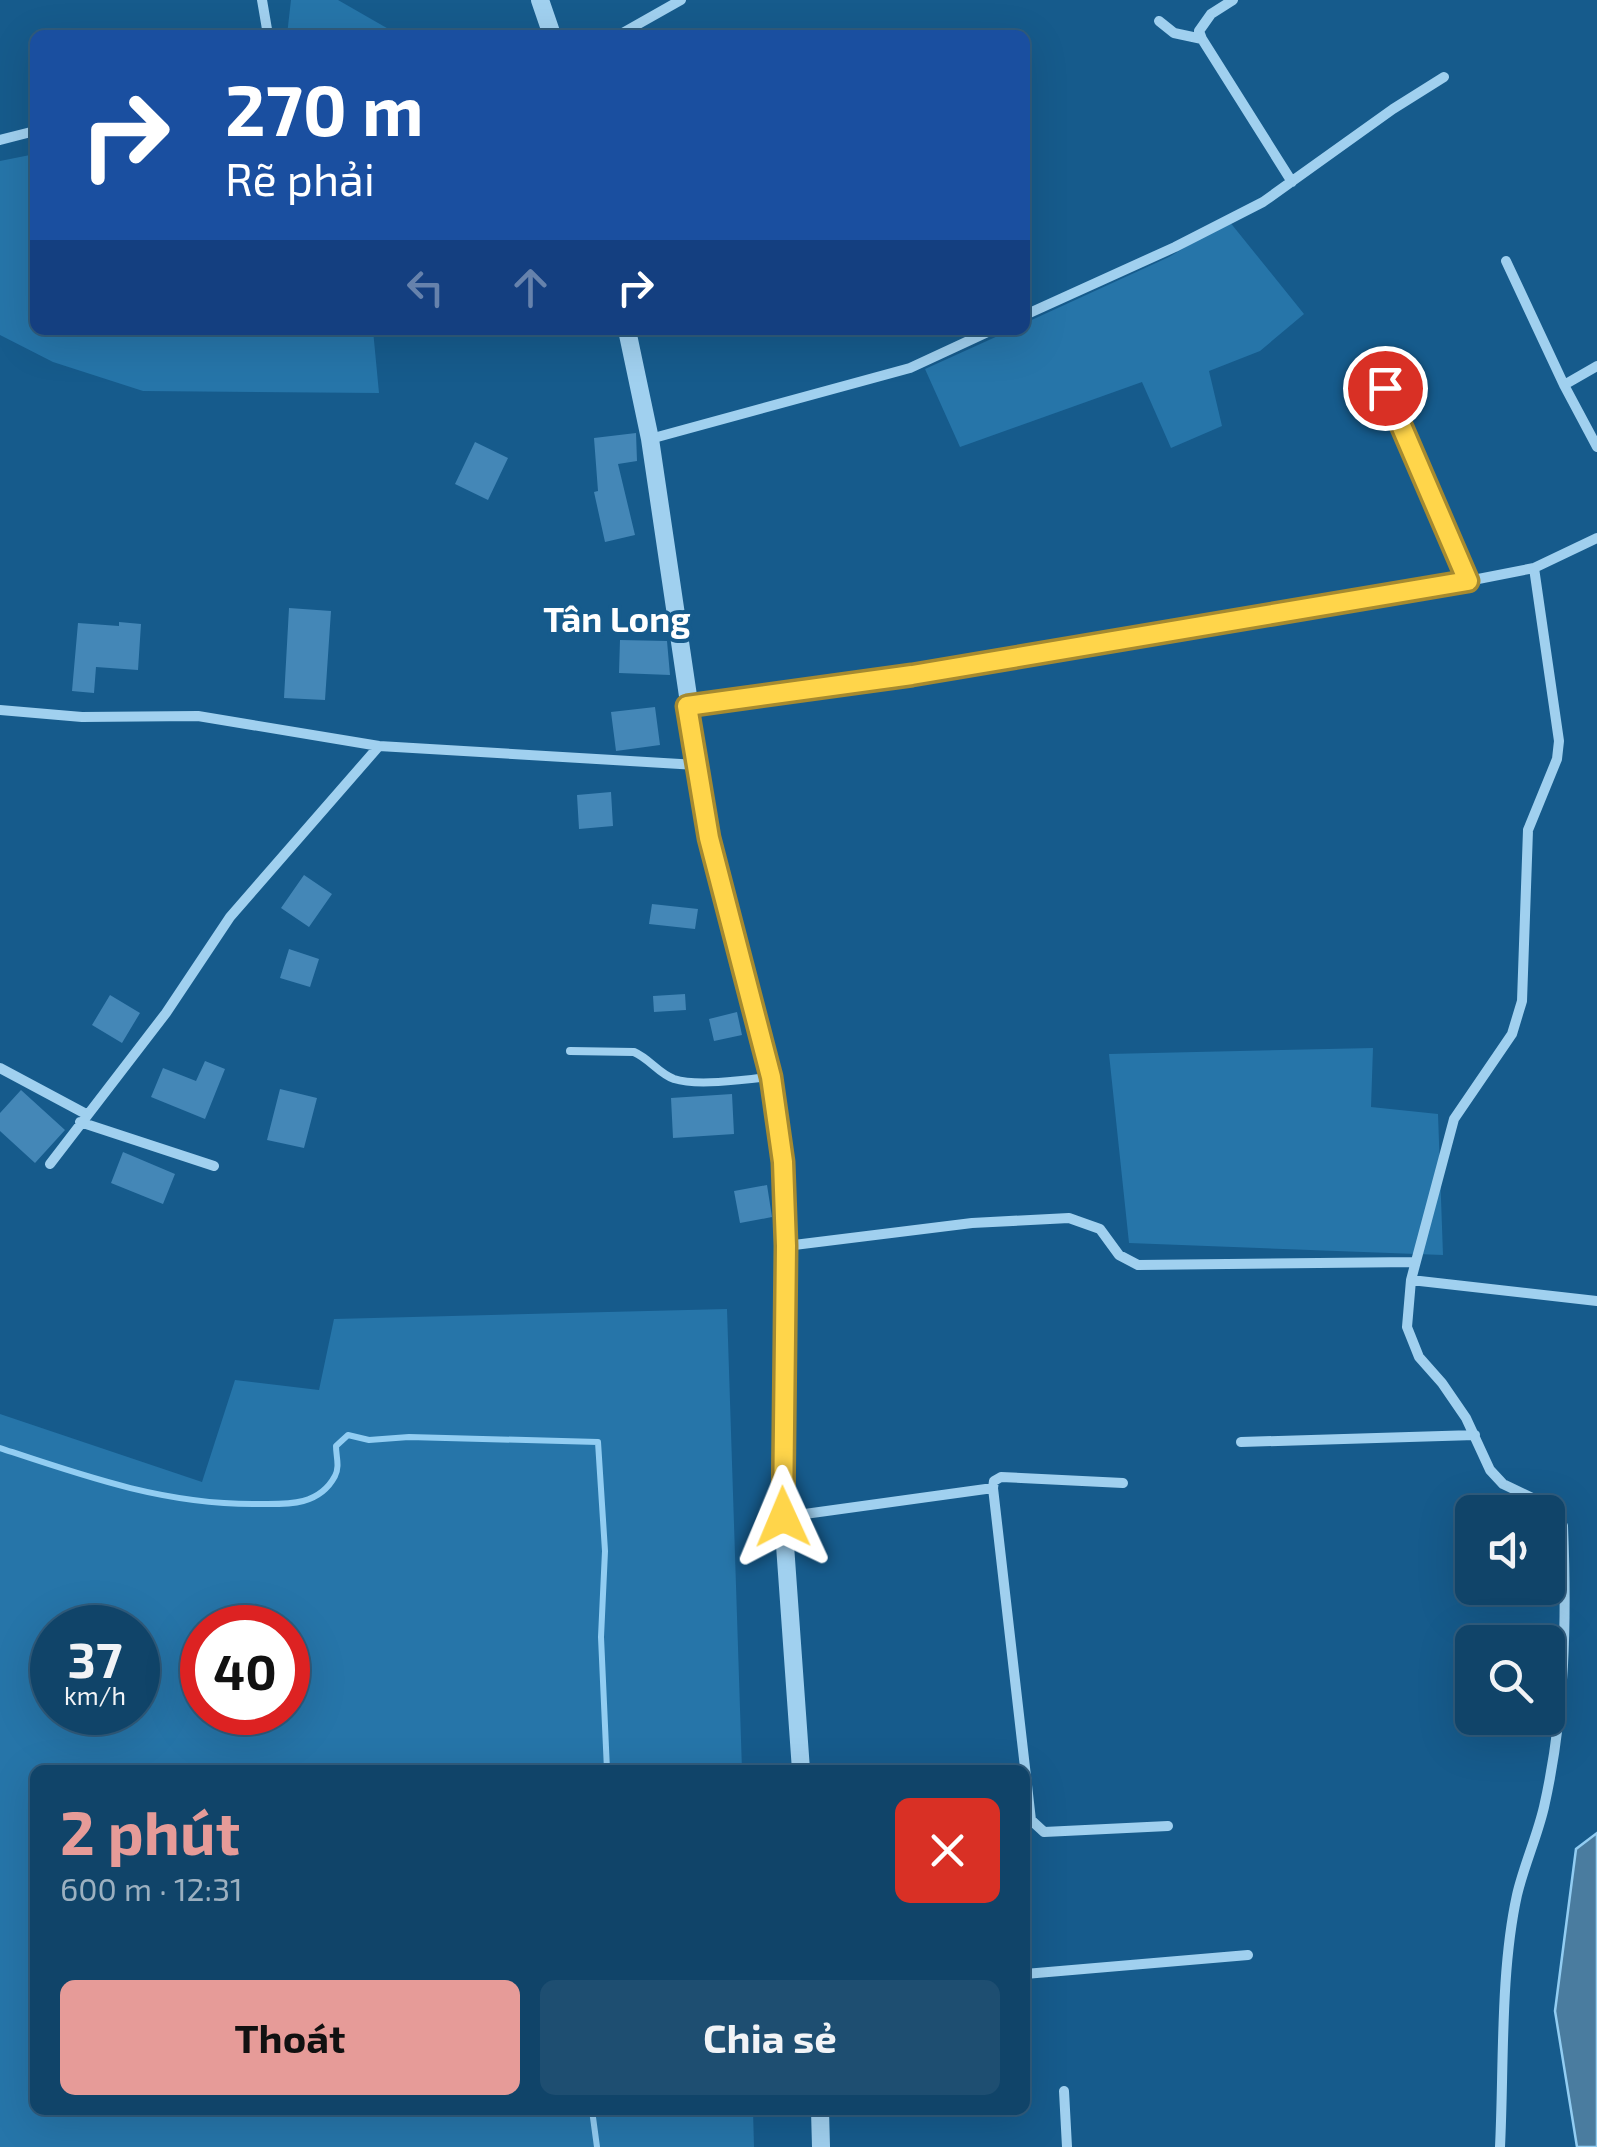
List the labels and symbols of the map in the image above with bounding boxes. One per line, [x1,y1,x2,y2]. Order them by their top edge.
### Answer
pin [1343,346,1428,431]
district label: Tân Long [543,597,691,639]
position arrow [731,1465,835,1569]
speed limit sign: 40 [180,1605,310,1735]

